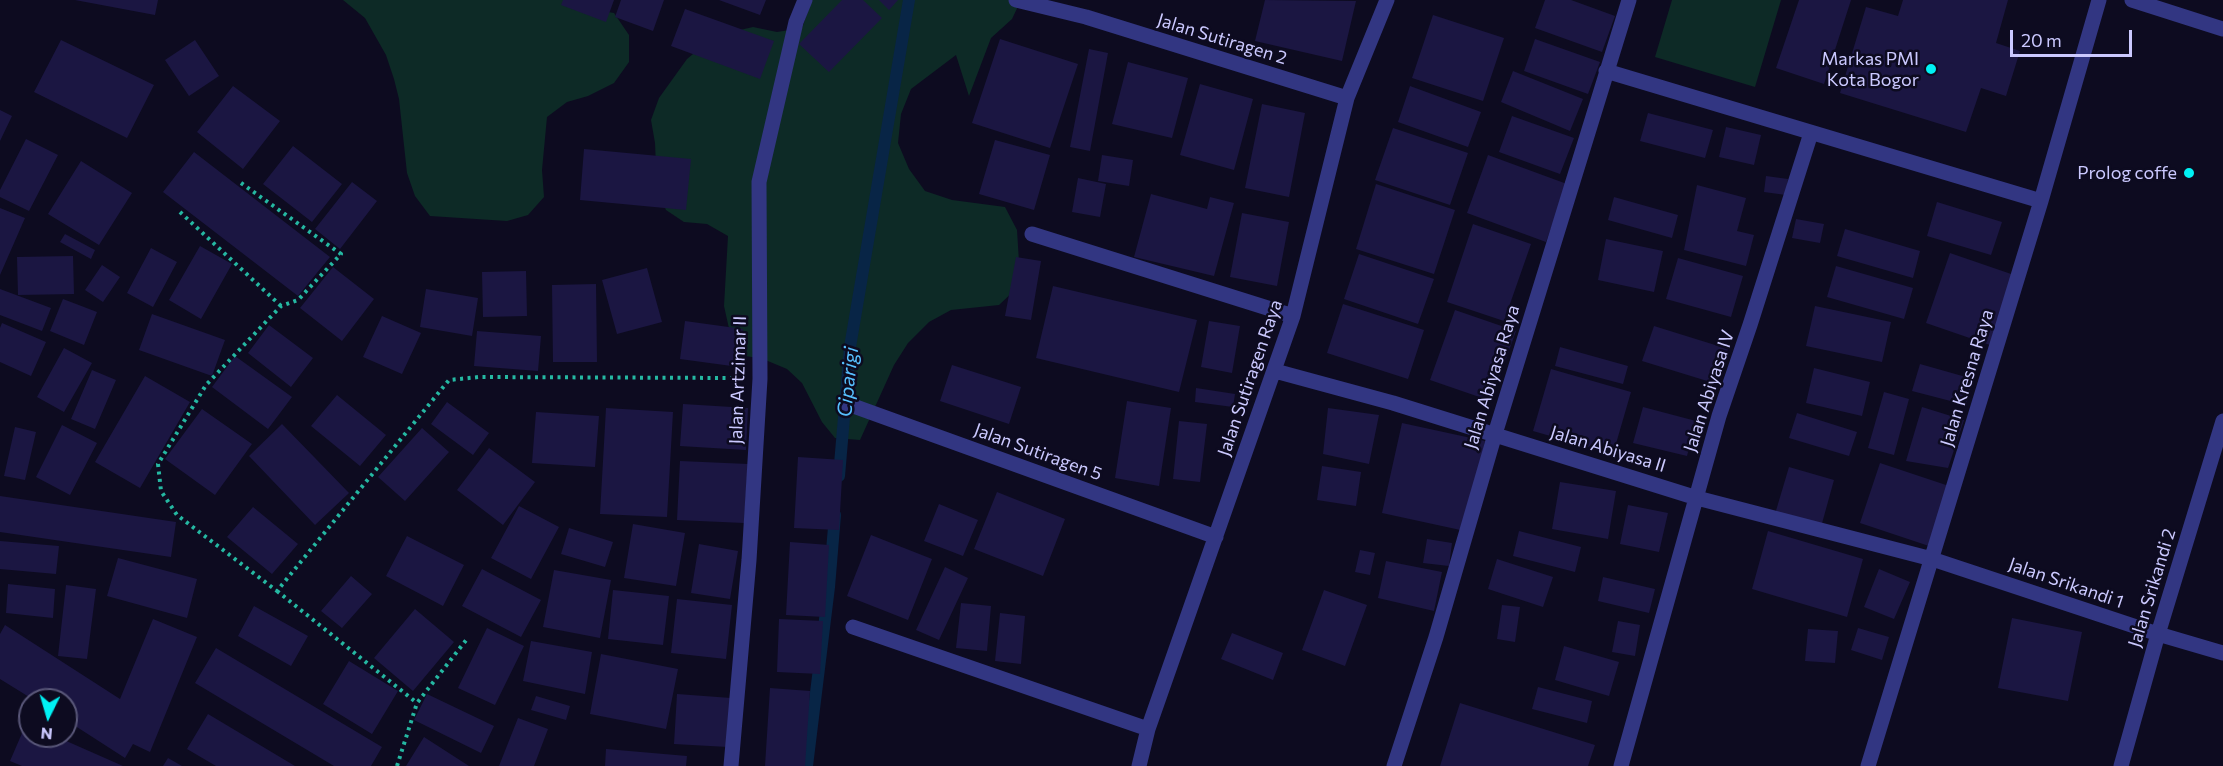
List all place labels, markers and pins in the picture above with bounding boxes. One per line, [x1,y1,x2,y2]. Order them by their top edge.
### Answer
place label: Markas PMI Kota Bogor [1821,48,1919,90]
marker: Markas PMI Kota Bogor [1924,62,1938,76]
place label: Prolog coffe [2077,162,2177,184]
marker: Prolog coffe [2182,166,2196,180]

